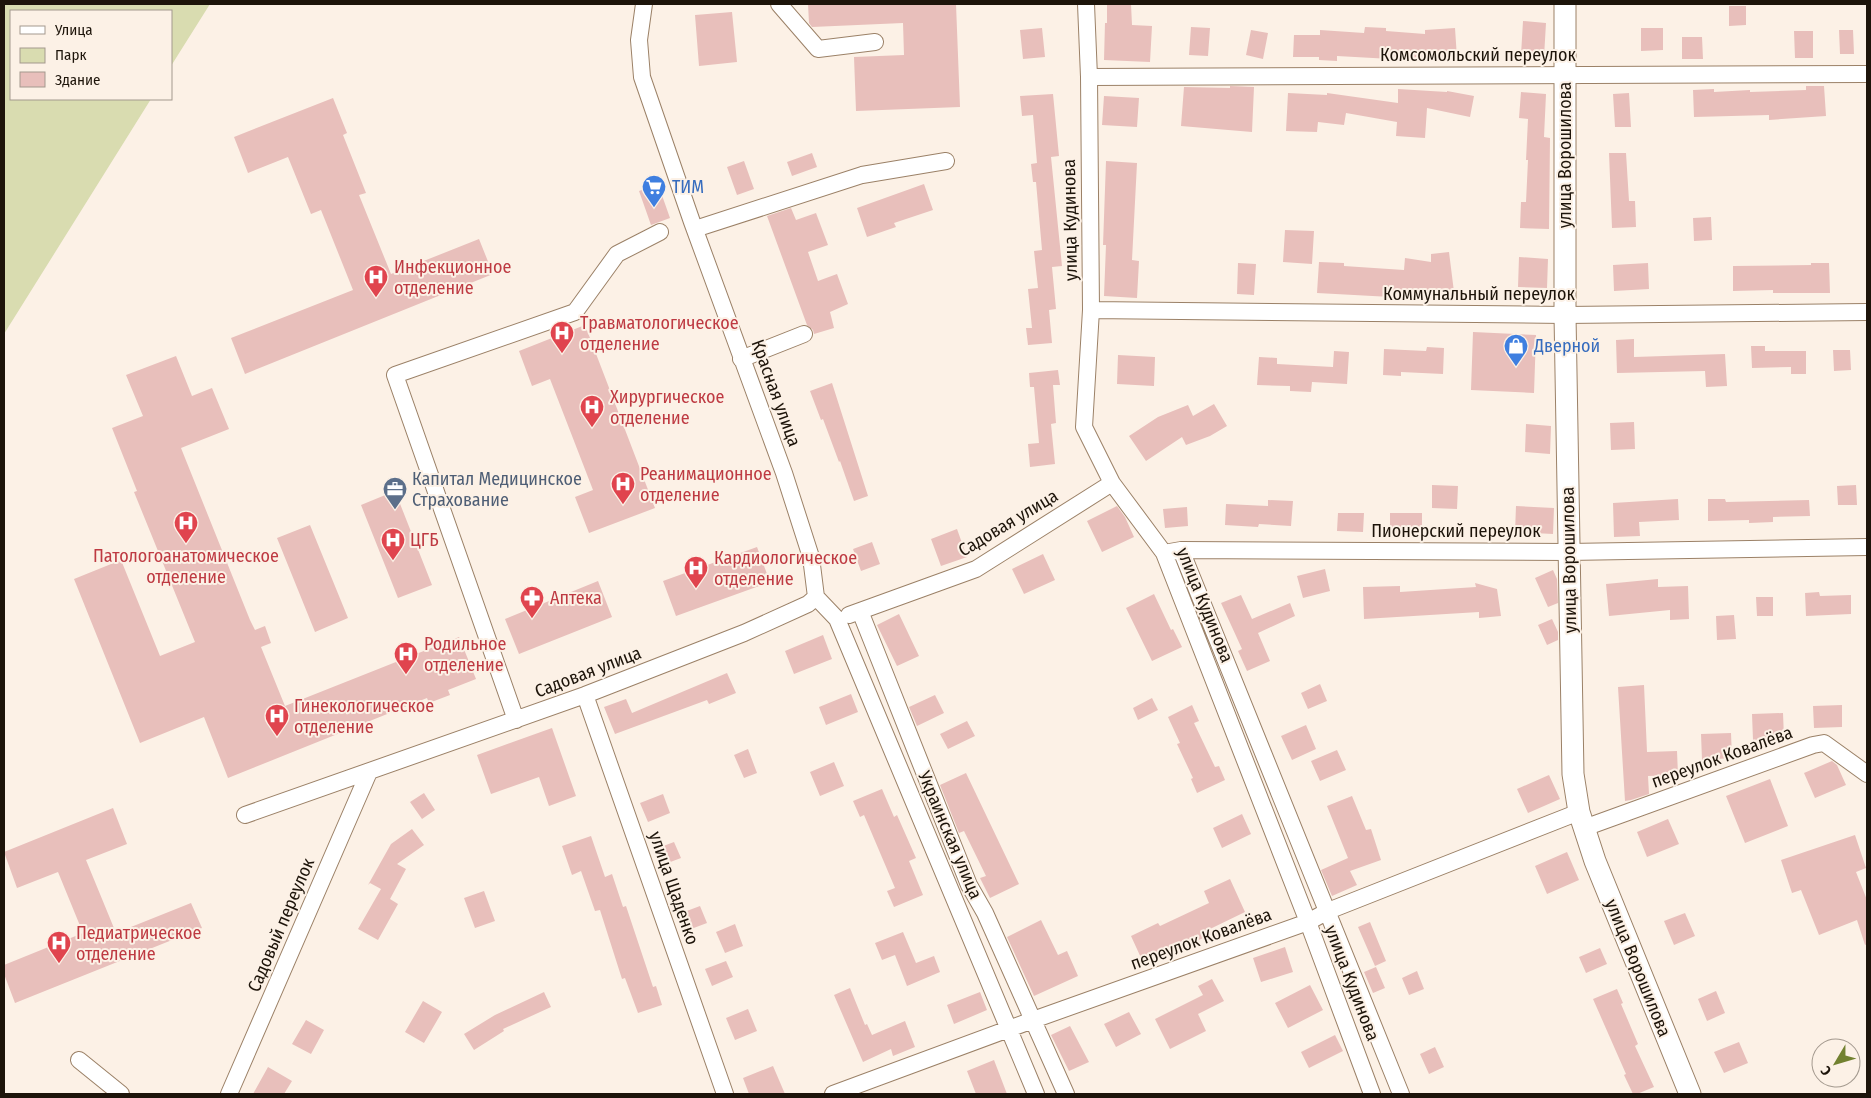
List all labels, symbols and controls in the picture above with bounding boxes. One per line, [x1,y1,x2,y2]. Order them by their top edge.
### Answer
legend [10,10,172,100]
text: Улица [54,21,93,39]
street label: Комсомольский переулок [1380,44,1577,66]
text: Парк [55,46,86,64]
text: Здание [55,71,101,89]
street label: улица Ворошилова [1554,82,1576,228]
street label: улица Кудинова [1058,159,1082,281]
supermarket icon: ТИМ [641,174,667,208]
place label: ТИМ [672,176,704,198]
place label: Инфекционное отделение [394,256,511,299]
hospital icon: Инфекционное отделение [363,264,389,298]
street label: Коммунальный переулок [1383,283,1576,305]
place label: Травматологическое отделение [580,312,739,355]
hospital icon: Травматологическое отделение [549,320,575,354]
shop icon: Дверной [1503,333,1529,367]
place label: Дверной [1533,335,1600,357]
street label: Красная улица [746,337,806,450]
place label: Хирургическое отделение [610,386,724,429]
hospital icon: Хирургическое отделение [579,394,605,428]
place label: Реанимационное отделение [640,463,772,506]
place label: Капитал Медицинское Страхование [412,468,582,511]
hospital icon: Реанимационное отделение [610,471,636,505]
office icon: Капитал Медицинское Страхование [382,476,408,510]
street label: Садовая улица [954,485,1062,561]
street label: улица Ворошилова [1557,486,1581,634]
hospital icon: Патологоанатомическое отделение [173,510,199,544]
street label: Пионерский переулок [1371,520,1541,542]
hospital icon: ЦГБ [380,527,406,561]
place label: ЦГБ [410,529,439,551]
street label: улица Кудинова [1172,544,1238,666]
place label: Патологоанатомическое отделение [93,545,279,588]
place label: Кардиологическое отделение [714,547,857,590]
hospital icon: Кардиологическое отделение [683,555,709,589]
pharmacy icon: Аптека [519,585,545,619]
place label: Аптека [550,587,602,609]
place label: Родильное отделение [424,633,507,676]
hospital icon: Родильное отделение [393,641,419,675]
street label: Садовая улица [532,642,644,702]
place label: Гинекологическое отделение [294,695,434,738]
hospital icon: Гинекологическое отделение [264,703,290,737]
street label: переулок Ковалёва [1649,721,1796,793]
street label: Украинская улица [913,767,987,903]
street label: улица Щаденко [644,828,704,948]
street label: Садовый переулок [243,854,319,995]
street label: улица Ворошилова [1600,896,1676,1040]
street label: переулок Ковалёва [1128,903,1275,975]
place label: Педиатрическое отделение [76,922,202,965]
street label: улица Кудинова [1320,922,1384,1044]
hospital icon: Педиатрическое отделение [46,930,72,964]
north arrow [1811,1038,1861,1088]
text: С [1817,1062,1835,1079]

